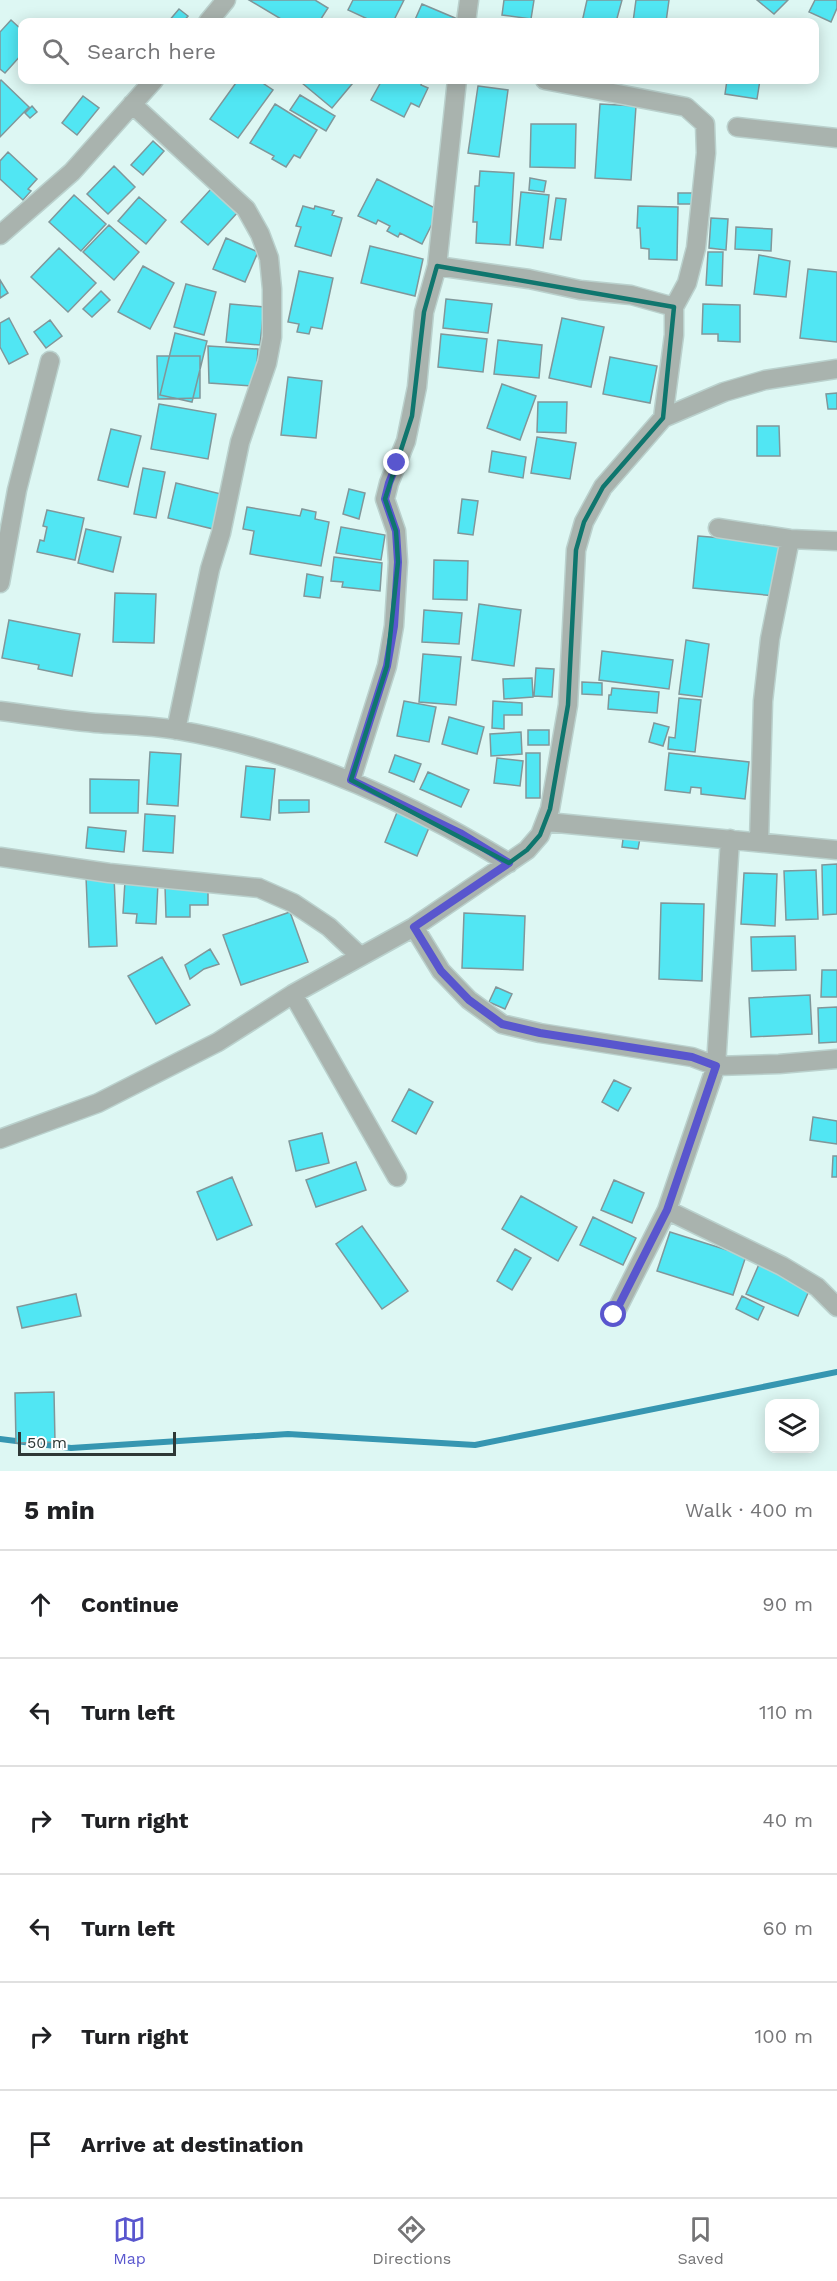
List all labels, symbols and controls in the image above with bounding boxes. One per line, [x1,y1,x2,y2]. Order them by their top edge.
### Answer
search box [18,18,819,84]
icon: search [39,35,72,68]
text: Search here [87,39,216,64]
route end [383,449,409,475]
route start [600,1301,626,1327]
map controls [765,1399,819,1453]
button: layers [765,1399,819,1453]
scale bar [18,1429,176,1456]
text: 50 m [27,1433,67,1452]
text: 5 min [24,1495,95,1525]
text: Walk · 400 m [685,1498,813,1522]
icon: ahead [24,1588,57,1621]
text: Continue [81,1592,179,1617]
text: 90 m [762,1592,813,1616]
icon: left [24,1696,57,1729]
text: Turn left [81,1700,175,1725]
text: 110 m [759,1700,813,1724]
icon: right [24,1804,57,1837]
text: Turn right [81,1808,188,1833]
text: 40 m [762,1808,813,1832]
icon: left [24,1912,57,1945]
text: Turn left [81,1916,175,1941]
text: 60 m [763,1916,813,1940]
icon: right [24,2020,57,2053]
text: Turn right [81,2024,188,2049]
text: 100 m [754,2024,813,2048]
icon: arrive [24,2128,57,2161]
text: Arrive at destination [81,2132,304,2157]
tab: Map [113,2213,146,2268]
tab: Directions [372,2213,451,2268]
tab: Saved [677,2213,724,2268]

